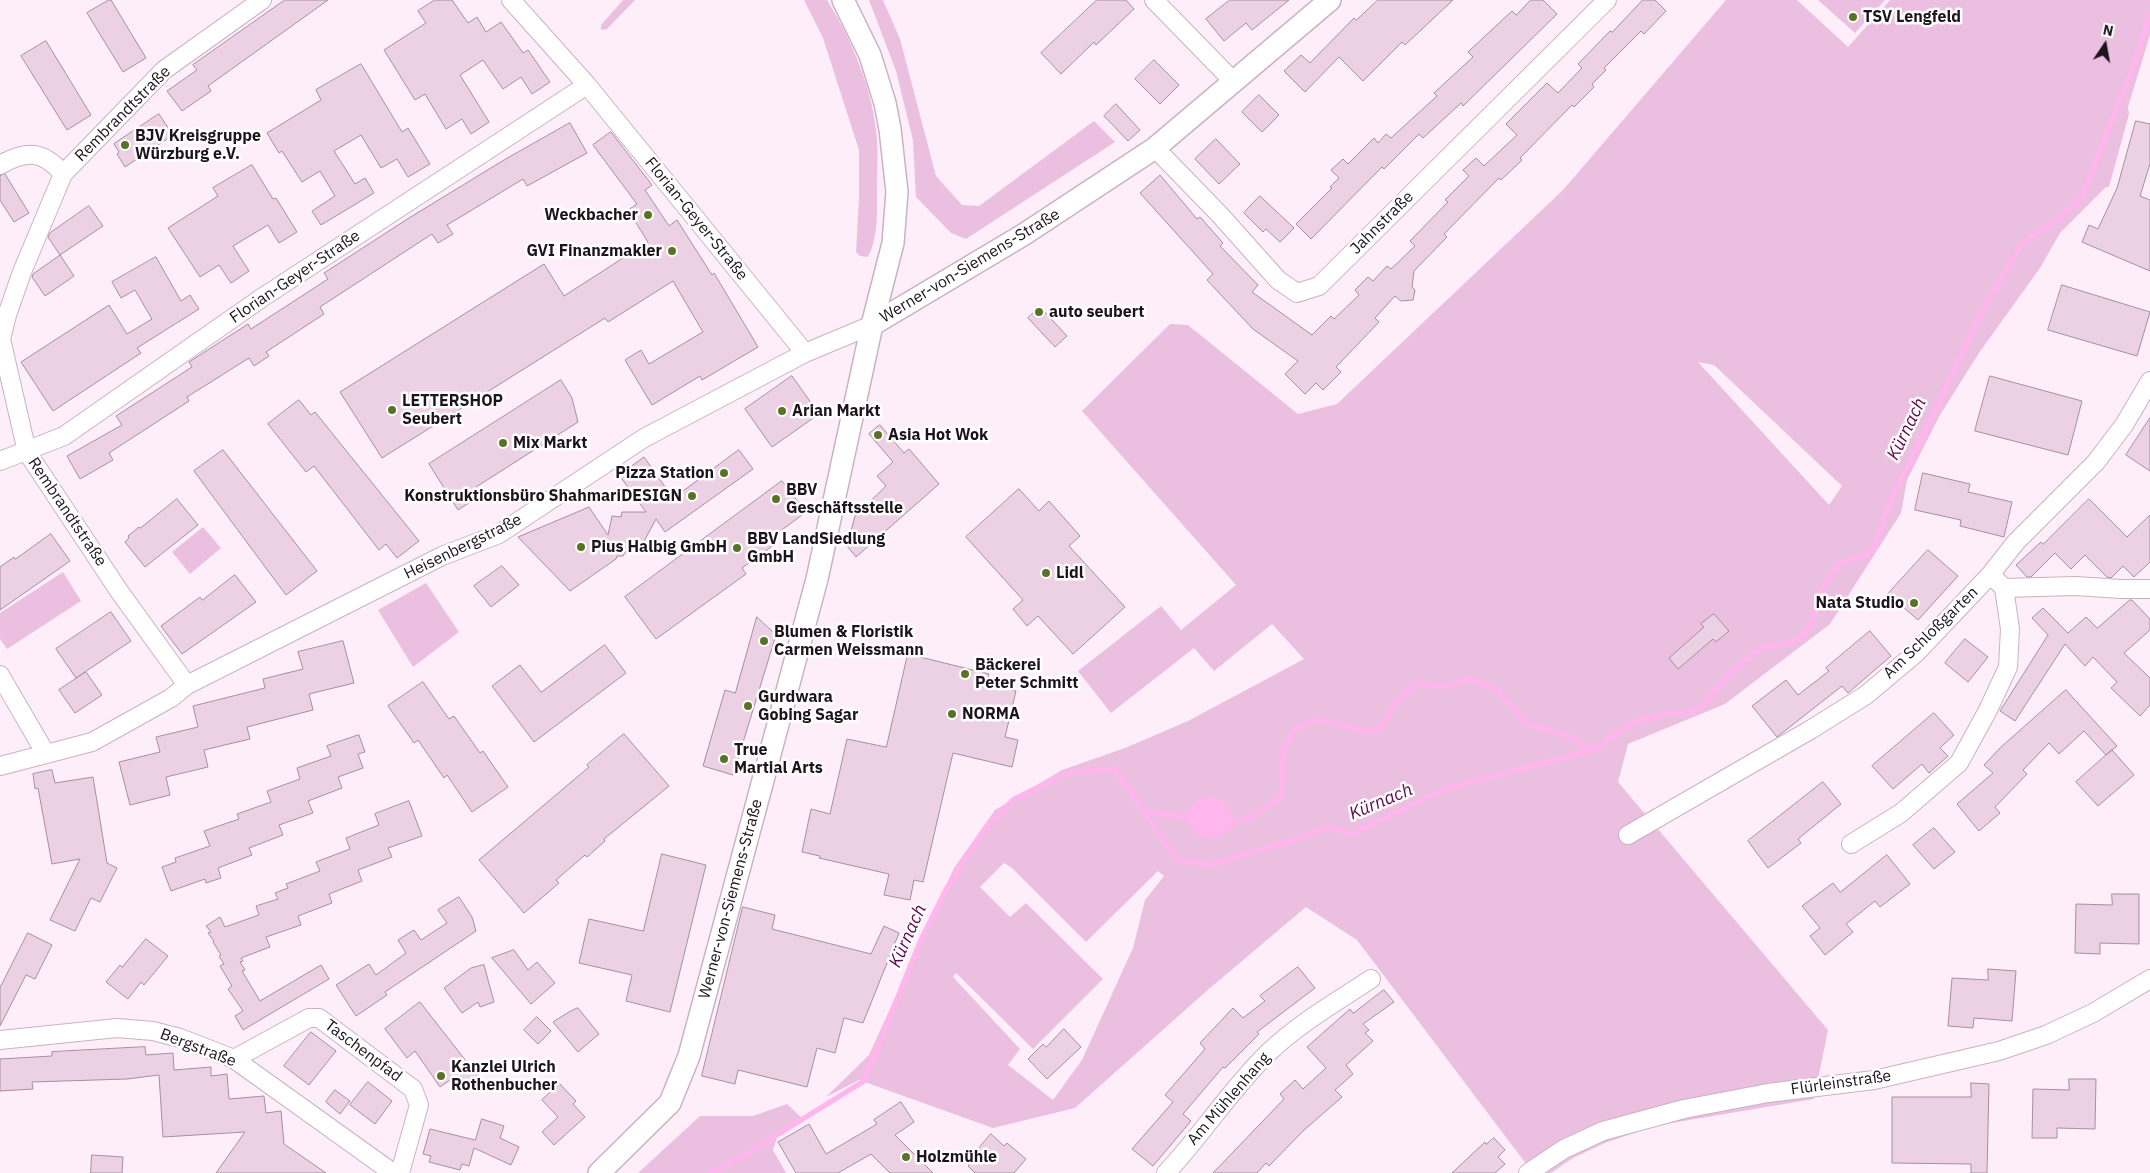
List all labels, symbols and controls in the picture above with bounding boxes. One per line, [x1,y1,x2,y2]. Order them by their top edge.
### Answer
place label: TSV Lengfeld [1863,7,1961,27]
marker: TSV Lengfeld [1847,11,1859,23]
north arrow [2080,20,2130,70]
text: N [2101,20,2115,40]
street label: Rembrandtstraße [71,62,175,166]
place label: BJV Kreisgruppe Würzburg e.V. [135,126,261,164]
marker: BJV Kreisgruppe Würzburg e.V. [119,139,131,151]
street label: Florian-Geyer-Straße [640,154,752,284]
street label: Jahnstraße [1346,187,1418,259]
place label: Weckbacher [544,205,638,225]
street label: Werner-von-Siemens-Straße [877,205,1063,327]
marker: Weckbacher [642,209,654,221]
street label: Florian-Geyer-Straße [226,226,364,328]
place label: GVI Finanzmakler [527,241,662,261]
marker: GVI Finanzmakler [666,245,678,257]
place label: auto seubert [1049,302,1144,322]
marker: auto seubert [1033,306,1045,318]
place label: LETTERSHOP Seubert [402,391,503,429]
water label: Kürnach [1883,394,1931,464]
place label: Arian Markt [792,401,880,421]
marker: LETTERSHOP Seubert [386,404,398,416]
marker: Arian Markt [776,405,788,417]
place label: Asia Hot Wok [888,425,988,445]
marker: Asia Hot Wok [872,429,884,441]
place label: Mix Markt [513,433,587,453]
marker: Mix Markt [497,437,509,449]
street label: Rembrandtstraße [24,454,110,570]
place label: Pizza Station [615,463,714,483]
marker: Pizza Station [718,467,730,479]
place label: BBV Geschäftsstelle [786,480,903,518]
place label: Konstruktionsbüro ShahmariDESIGN [404,486,682,506]
marker: Konstruktionsbüro ShahmariDESIGN [686,490,698,502]
marker: BBV Geschäftsstelle [770,493,782,505]
street label: Heisenbergstraße [401,510,525,584]
place label: BBV LandSiedlung GmbH [747,529,885,567]
place label: Pius Halbig GmbH [591,537,727,557]
marker: Pius Halbig GmbH [575,541,587,553]
marker: BBV LandSiedlung GmbH [731,542,743,554]
place label: Lidl [1056,563,1084,583]
marker: Lidl [1040,567,1052,579]
street label: Am Schloßgarten [1880,583,1982,683]
place label: Nata Studio [1816,593,1904,613]
marker: Nata Studio [1908,597,1920,609]
place label: Blumen & Floristik Carmen Weissmann [774,622,924,660]
marker: Blumen & Floristik Carmen Weissmann [758,635,770,647]
place label: Bäckerei Peter Schmitt [975,655,1078,693]
marker: Bäckerei Peter Schmitt [959,668,971,680]
place label: Gurdwara Gobing Sagar [758,687,858,725]
marker: Gurdwara Gobing Sagar [742,700,754,712]
place label: NORMA [962,704,1020,724]
marker: NORMA [946,708,958,720]
place label: True Martial Arts [734,740,823,778]
marker: True Martial Arts [718,753,730,765]
water label: Kürnach [1346,779,1416,825]
street label: Werner-von-Siemens-Straße [695,797,767,1001]
water label: Kürnach [885,901,931,971]
street label: Taschenpfad [321,1016,405,1086]
street label: Bergstraße [157,1025,239,1071]
street label: Am Mühlenhang [1184,1049,1274,1149]
place label: Kanzlei Ulrich Rothenbucher [451,1057,557,1095]
street label: Flürleinstraße [1790,1066,1892,1100]
marker: Kanzlei Ulrich Rothenbucher [435,1070,447,1082]
place label: Holzmühle [916,1147,997,1167]
marker: Holzmühle [900,1151,912,1163]

